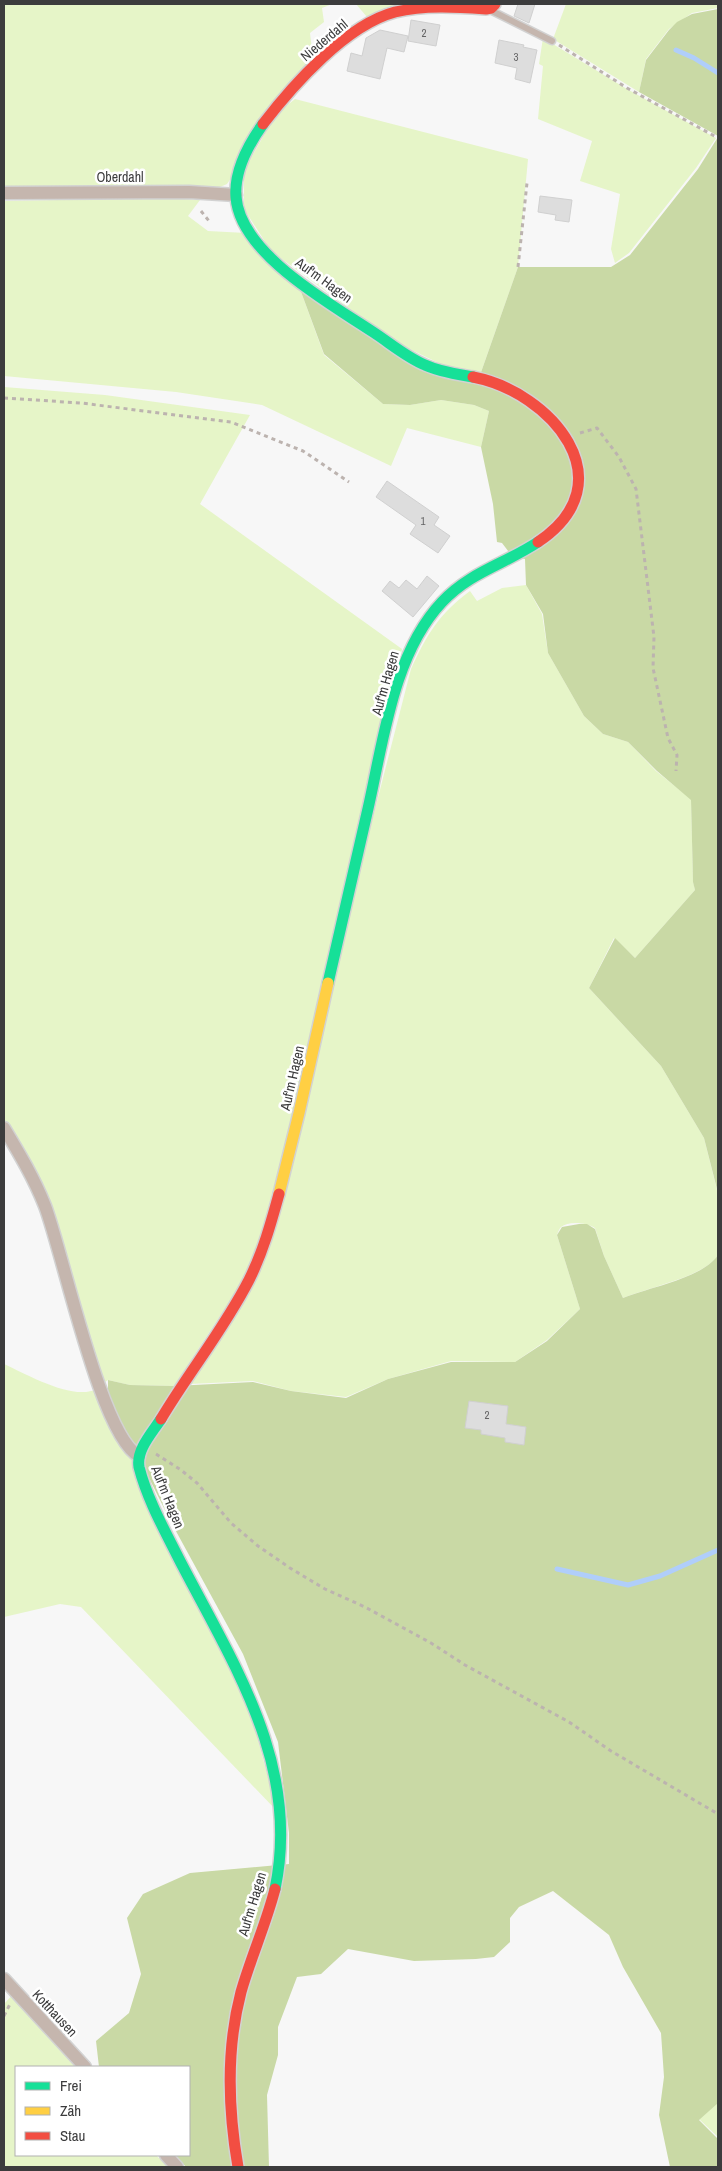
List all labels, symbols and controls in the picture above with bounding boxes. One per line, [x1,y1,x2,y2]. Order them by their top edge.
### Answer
street label: Niederdahl [297,15,351,65]
house number: 2 [421,26,427,40]
house number: 3 [513,50,519,64]
street label: Oberdahl [96,168,144,186]
street label: Auf'm Hagen [291,253,356,307]
house number: 1 [420,514,426,528]
street label: Auf'm Hagen [367,649,403,718]
street label: Auf'm Hagen [276,1044,308,1113]
house number: 2 [484,1408,490,1422]
street label: Auf'm Hagen [147,1462,189,1531]
street label: Auf'm Hagen [233,1870,270,1939]
street label: Kotthausen [29,1986,81,2040]
legend [15,2066,190,2156]
text: Frei [60,2075,82,2096]
text: Zäh [60,2100,81,2121]
text: Stau [60,2125,85,2146]

